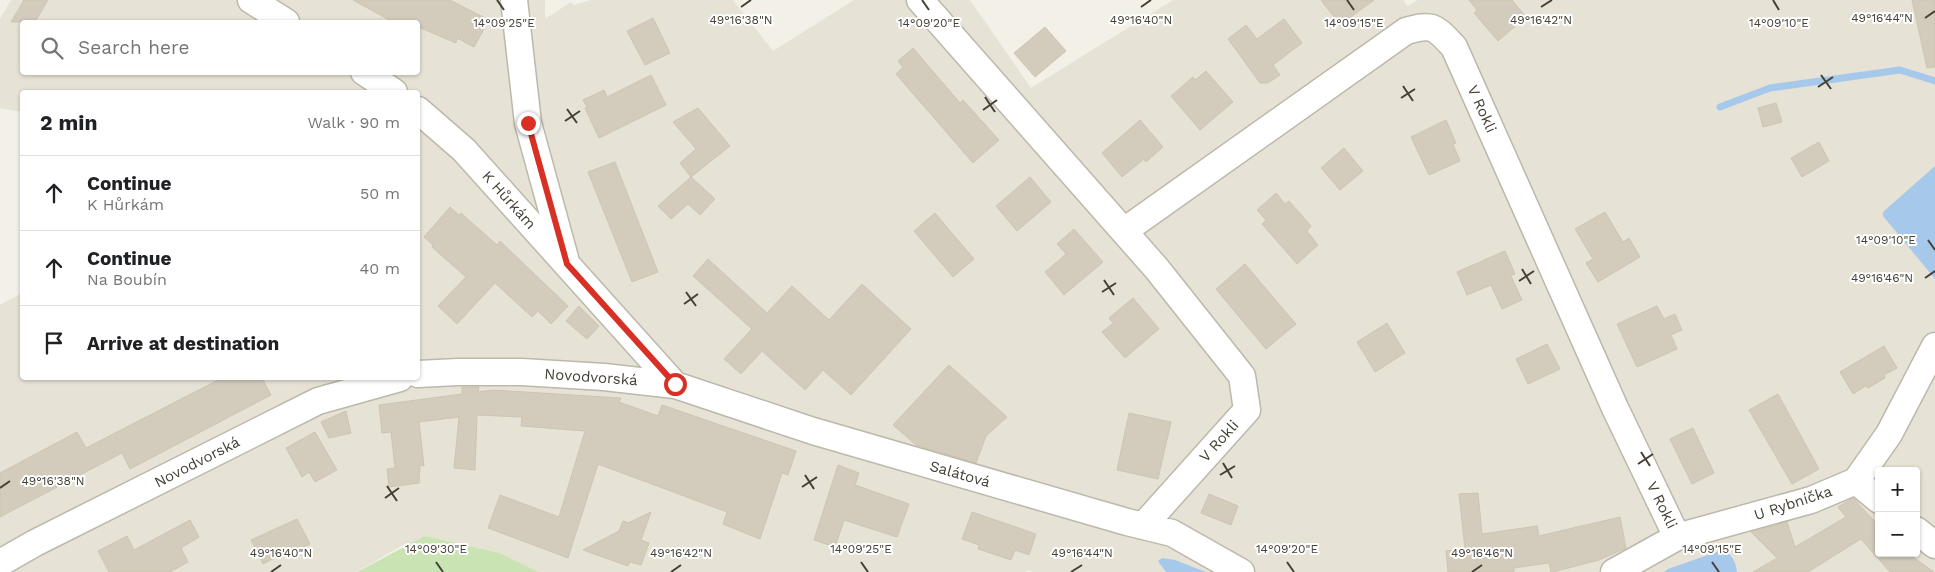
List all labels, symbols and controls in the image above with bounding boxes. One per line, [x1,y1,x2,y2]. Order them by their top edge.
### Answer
text: 49°16'44"N [1851,11,1913,25]
text: 49°16'38"N [709,13,773,27]
text: 49°16'40"N [1110,13,1172,27]
text: 49°16'42"N [1510,13,1572,27]
text: 14°09'25"E [473,16,535,30]
text: 14°09'20"E [898,16,960,30]
text: 14°09'15"E [1324,16,1384,30]
text: 14°09'10"E [1749,16,1809,30]
search box [20,20,420,75]
icon: search [38,34,66,62]
text: Search here [78,36,189,59]
street label: V Rokli [1464,82,1500,136]
text: 2 min [40,110,97,135]
route end [517,112,540,135]
text: Walk · 90 m [308,113,400,132]
street label: K Hůrkám [478,167,540,233]
text: Continue [87,172,171,195]
icon: ahead [40,179,68,207]
text: 50 m [360,184,400,203]
text: K Hůrkám [87,195,164,214]
text: 14°09'10"E [1856,233,1916,247]
text: Continue [87,247,171,270]
icon: ahead [40,254,68,282]
text: 40 m [360,259,400,278]
text: Na Boubín [87,270,167,289]
text: 49°16'46"N [1851,271,1913,285]
icon: arrive [40,329,68,357]
text: Arrive at destination [87,332,279,355]
street label: Novodvorská [544,365,639,389]
route start [664,373,687,396]
street label: V Rokli [1196,416,1242,466]
street label: Novodvorská [151,433,243,491]
street label: Salátová [928,457,993,491]
map controls [1875,467,1920,557]
button: + [1875,467,1920,512]
text: 49°16'38"N [21,474,85,488]
street label: V Rokli [1643,479,1681,531]
street label: U Rybníčka [1752,482,1835,524]
button: − [1875,512,1920,557]
text: 14°09'30"E [405,542,467,556]
text: 14°09'25"E [830,542,892,556]
text: 14°09'20"E [1256,542,1318,556]
text: 14°09'15"E [1682,542,1742,556]
text: 49°16'40"N [250,546,312,560]
text: 49°16'42"N [650,546,712,560]
text: 49°16'44"N [1051,546,1113,560]
text: 49°16'46"N [1451,546,1513,560]

